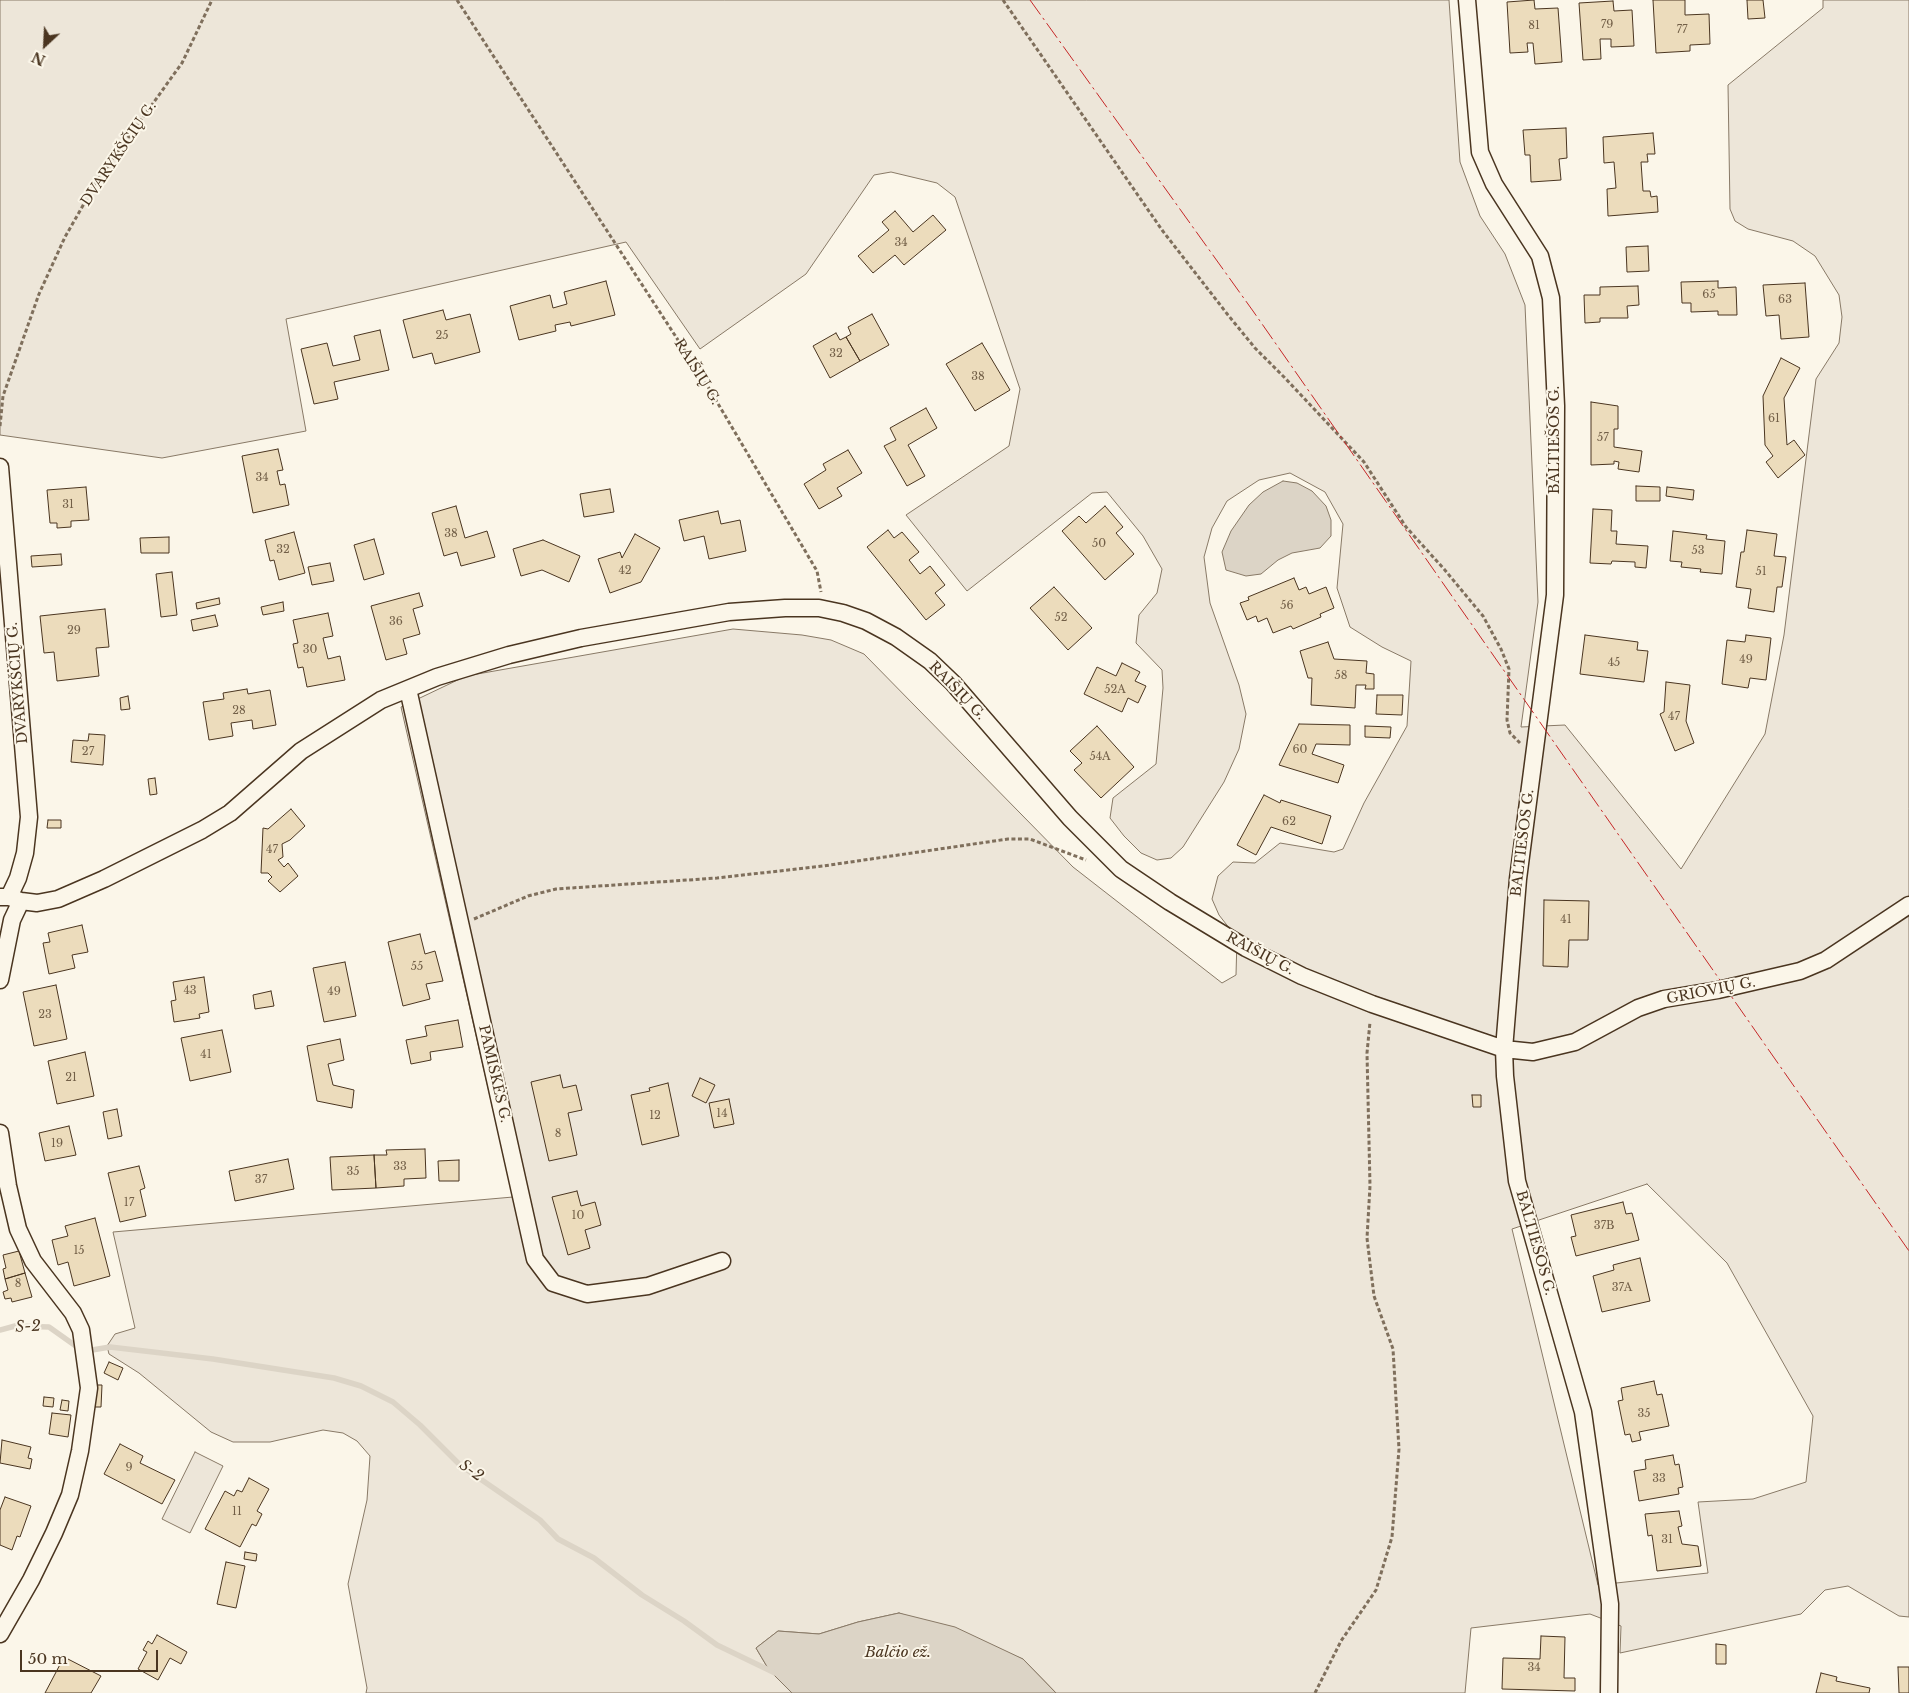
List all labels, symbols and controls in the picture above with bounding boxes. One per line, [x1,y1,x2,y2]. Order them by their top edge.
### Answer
house number: 79 [1601,18,1613,32]
house number: 81 [1528,19,1540,33]
north arrow [20,20,70,70]
house number: 77 [1676,23,1688,37]
text: N [29,48,48,70]
street label: DVARYKŠČIŲ G. [78,99,160,209]
house number: 34 [894,236,908,250]
house number: 65 [1702,288,1716,302]
house number: 63 [1778,293,1792,307]
house number: 25 [435,329,449,343]
street label: RAIŠIŲ G. [670,336,724,408]
house number: 32 [829,347,843,361]
house number: 38 [971,370,985,384]
street label: BALTIEŠOS G. [1547,386,1563,494]
house number: 61 [1768,412,1780,426]
house number: 57 [1597,431,1609,445]
house number: 34 [255,471,269,485]
house number: 31 [62,498,74,512]
house number: 38 [444,527,458,541]
house number: 50 [1092,537,1106,551]
house number: 32 [276,543,290,557]
house number: 53 [1691,544,1705,558]
house number: 42 [618,564,632,578]
house number: 51 [1755,565,1767,579]
house number: 56 [1280,599,1294,613]
house number: 52 [1054,611,1068,625]
house number: 36 [389,615,403,629]
street label: DVARYKŠČIŲ G. [4,621,32,745]
house number: 29 [67,624,81,638]
house number: 30 [303,643,317,657]
house number: 49 [1739,653,1753,667]
house number: 45 [1608,656,1620,670]
street label: RAIŠIŲ G. [925,658,989,724]
house number: 58 [1335,669,1347,683]
house number: 52A [1104,683,1126,697]
house number: 28 [232,704,246,718]
house number: 47 [1668,710,1680,724]
house number: 60 [1293,743,1307,757]
house number: 27 [82,745,94,759]
house number: 54A [1089,750,1111,764]
street label: BALTIEŠOS G. [1508,788,1538,898]
house number: 62 [1282,815,1296,829]
house number: 47 [266,843,278,857]
house number: 41 [1560,913,1572,927]
street label: RAIŠIŲ G. [1223,929,1297,979]
house number: 55 [411,960,423,974]
street label: GRIOVIŲ G. [1665,974,1757,1008]
house number: 43 [183,984,197,998]
house number: 49 [327,985,341,999]
house number: 23 [38,1008,52,1022]
street label: PAMIŠKĖS G. [475,1024,513,1124]
house number: 41 [200,1048,212,1062]
house number: 21 [65,1071,77,1085]
house number: 14 [716,1107,728,1121]
house number: 12 [649,1109,661,1123]
house number: 8 [555,1127,561,1141]
house number: 19 [51,1137,63,1151]
house number: 33 [393,1160,407,1174]
house number: 35 [346,1165,360,1179]
house number: 37 [255,1173,267,1187]
street label: BALTIEŠOS G. [1512,1189,1558,1297]
house number: 17 [124,1196,134,1210]
house number: 10 [572,1209,584,1223]
house number: 37B [1594,1219,1614,1233]
house number: 15 [73,1244,85,1258]
house number: 8 [15,1277,21,1291]
house number: 37A [1612,1281,1632,1295]
water label: S-2 [15,1318,41,1336]
house number: 35 [1637,1407,1651,1421]
water label: S-2 [455,1456,487,1486]
house number: 9 [125,1461,133,1475]
house number: 33 [1652,1472,1666,1486]
house number: 11 [232,1505,242,1519]
house number: 31 [1661,1533,1673,1547]
scale bar [22,1640,160,1672]
water label: Balčio ež. [865,1644,931,1662]
text: 50 m [28,1649,68,1668]
house number: 34 [1527,1661,1541,1675]

